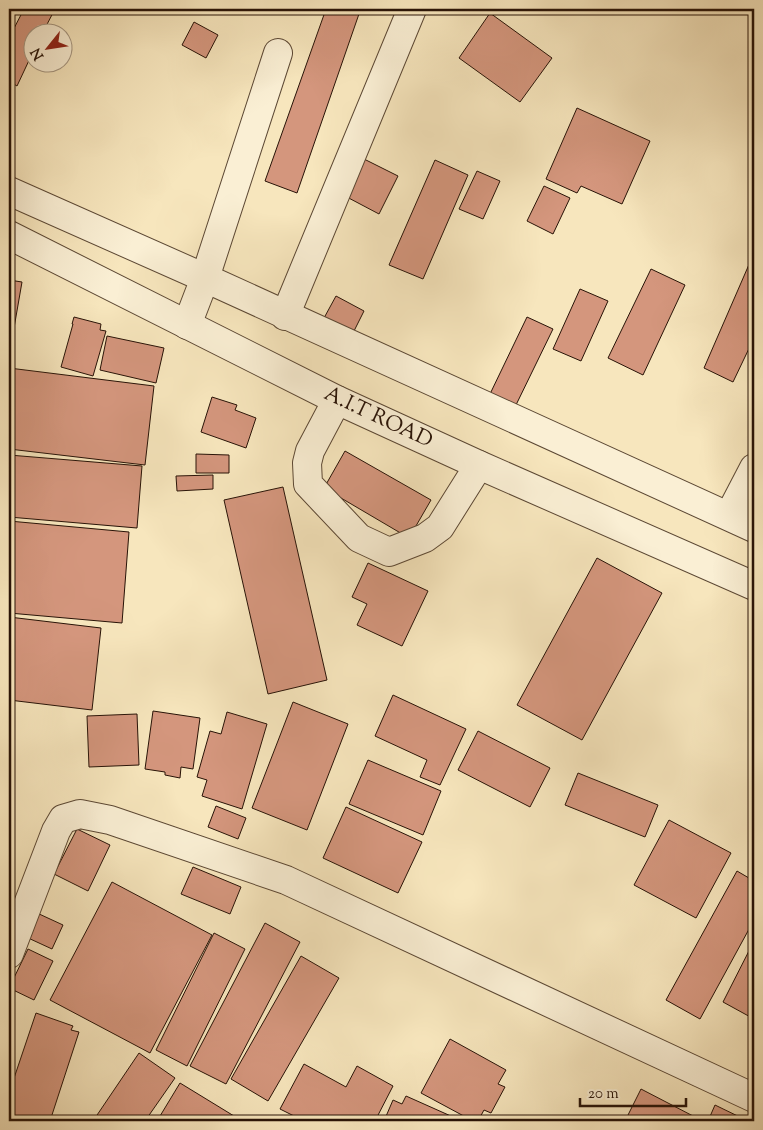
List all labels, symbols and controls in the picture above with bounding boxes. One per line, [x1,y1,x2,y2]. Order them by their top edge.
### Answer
north arrow [22,22,72,72]
text: N [27,44,50,63]
street label: A.I.T ROAD [319,380,437,456]
scale bar [580,1075,687,1107]
text: 20 m [588,1084,619,1105]

